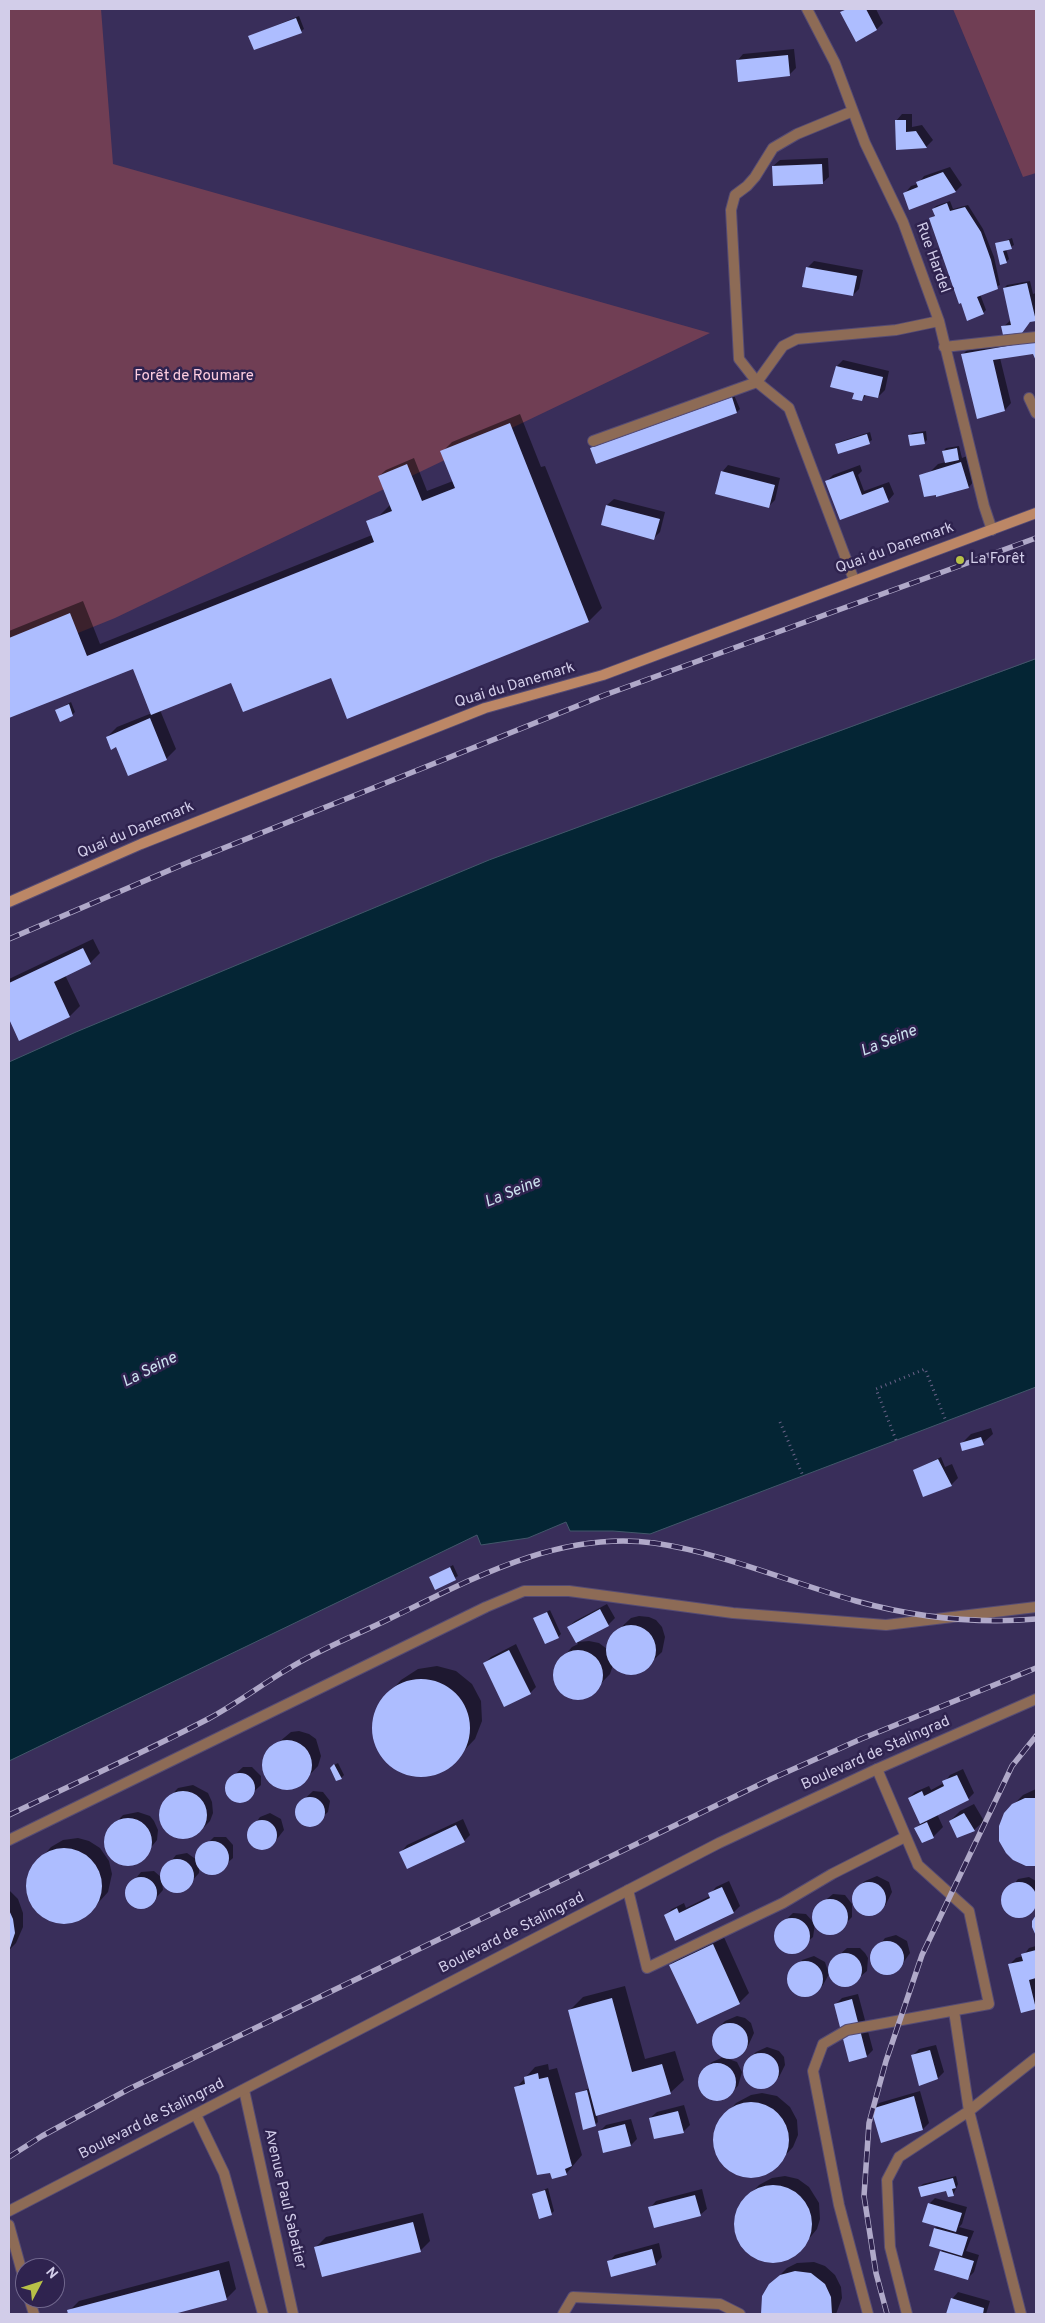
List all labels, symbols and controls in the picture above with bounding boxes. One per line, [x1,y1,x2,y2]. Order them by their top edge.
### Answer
street label: Rue Hardel [911,220,953,296]
park label: Forêt de Roumare [134,368,254,386]
street label: Quai du Danemark [833,519,957,579]
place label: La Forêt [970,551,1025,569]
marker: La Forêt [954,554,966,566]
street label: Quai du Danemark [453,659,577,713]
street label: Quai du Danemark [75,798,197,864]
water label: La Seine [858,1022,920,1062]
water label: La Seine [482,1173,544,1213]
water label: La Seine [120,1349,180,1393]
street label: Boulevard de Stalingrad [799,1713,953,1795]
street label: Boulevard de Stalingrad [436,1890,588,1978]
street label: Boulevard de Stalingrad [76,2076,228,2164]
street label: Avenue Paul Sabatier [259,2127,309,2271]
north arrow [15,2258,65,2308]
text: N [41,2264,61,2283]

